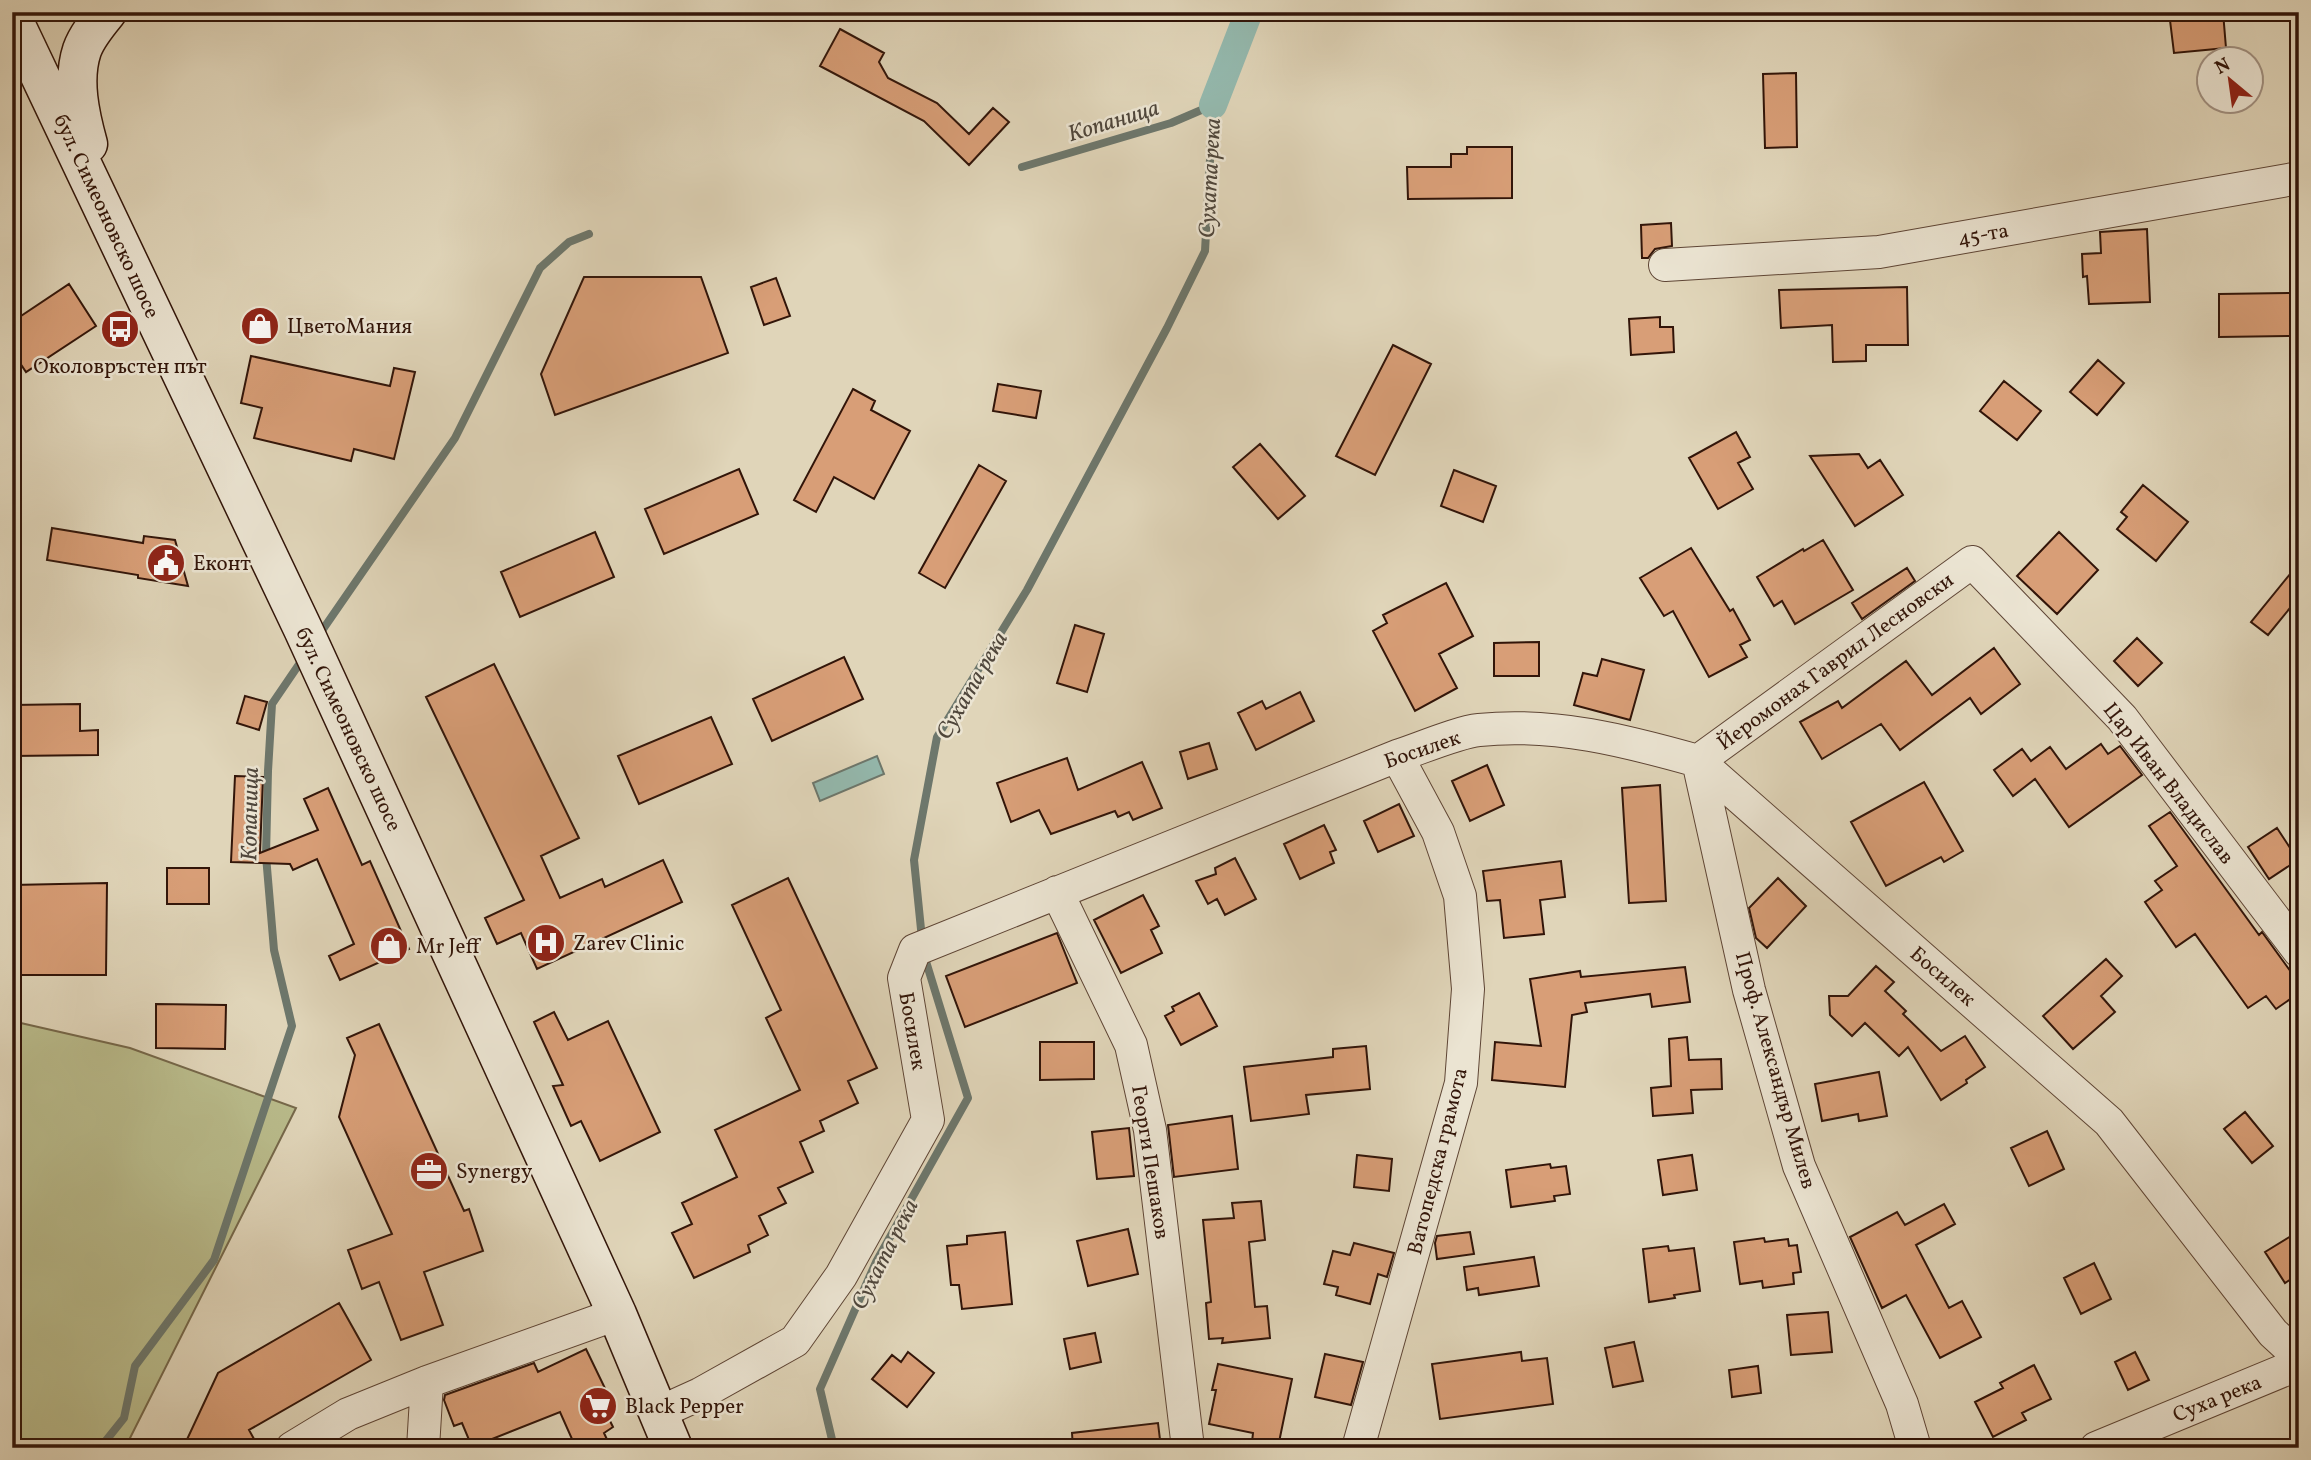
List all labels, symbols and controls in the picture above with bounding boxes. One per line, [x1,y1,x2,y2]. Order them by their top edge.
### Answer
north arrow [2196,46,2266,116]
text: N [2210,52,2235,82]
water label: Копаница [1064,93,1163,151]
street label: бул. Симеоновско шосе [45,110,166,324]
water label: Сухата река [1192,117,1230,239]
street label: 45-та [1955,217,2011,254]
shop icon: ЦветоМания [239,305,281,347]
bus stop icon: Околовръстен път [99,308,141,350]
place label: ЦветоМания [287,313,412,342]
place label: Околовръстен път [33,353,207,382]
public building icon: Еконт [145,542,187,584]
place label: Еконт [193,550,251,579]
street label: Йеромонах Гаврил Лесновски [1712,566,1960,758]
street label: бул. Симеоновско шосе [287,623,408,837]
water label: Сухата река [929,626,1017,746]
street label: Цар Иван Владислав [2095,697,2240,871]
street label: Босилек [1380,724,1465,777]
water label: Копаница [234,767,268,861]
hospital icon: Zarev Clinic [525,922,567,964]
shop icon: Mr Jeff [368,925,410,967]
place label: Zarev Clinic [573,930,684,959]
place label: Mr Jeff [416,933,481,962]
street label: Босилек [1903,940,1981,1014]
street label: Проф. Александър Милев [1727,948,1822,1192]
street label: Босилек [890,990,933,1073]
street label: Ватопедска грамота [1401,1065,1476,1258]
street label: Георги Пешаков [1123,1083,1176,1241]
office icon: Synergy [408,1150,450,1192]
place label: Synergy [456,1158,533,1187]
water label: Сухата река [844,1194,927,1316]
street label: Суха река [2169,1368,2266,1430]
supermarket icon: Black Pepper [577,1385,619,1427]
place label: Black Pepper [625,1393,744,1422]

